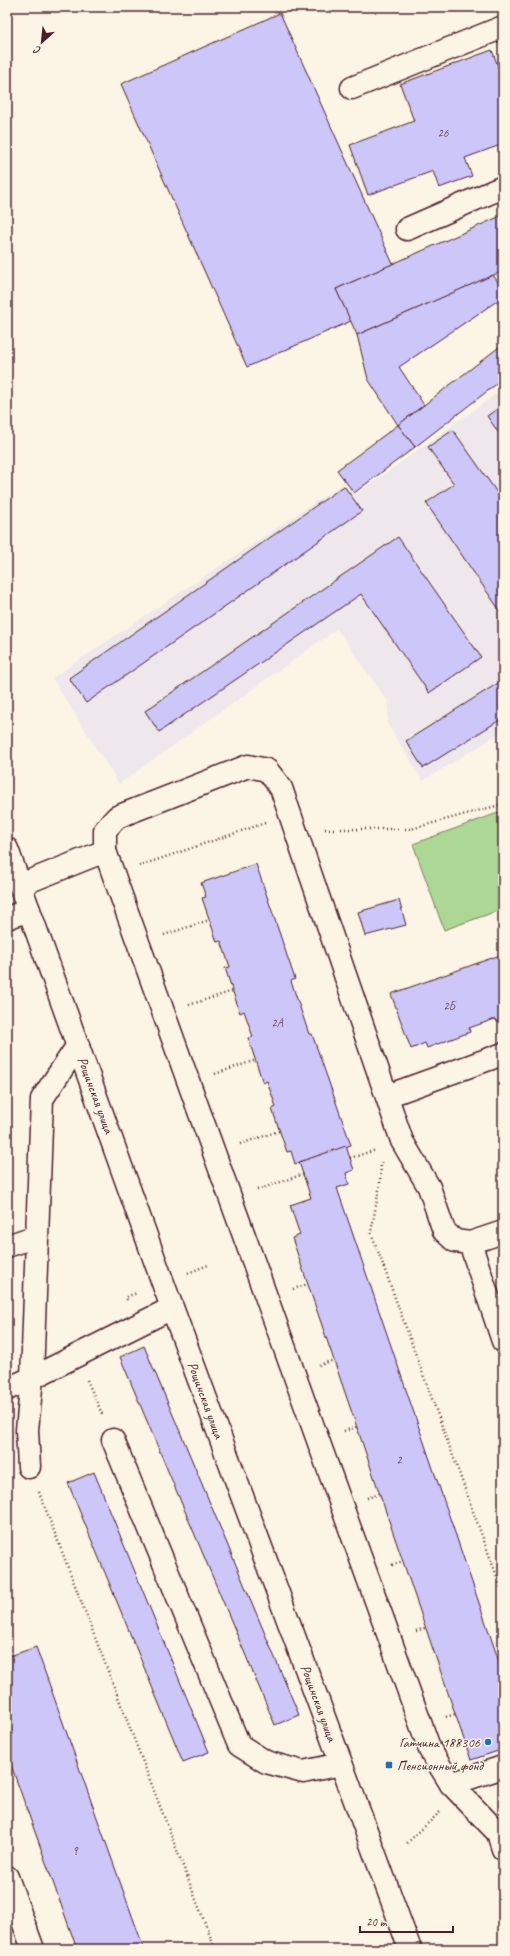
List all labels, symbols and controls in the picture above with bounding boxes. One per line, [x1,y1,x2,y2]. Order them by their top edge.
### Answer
north arrow [22,22,62,62]
text: С [30,43,43,58]
house number: 26 [438,125,449,141]
house number: 2Б [443,998,457,1014]
house number: 2А [271,1015,284,1031]
street label: Рощинская улица [74,1055,118,1137]
street label: Рощинская улица [184,1360,228,1442]
house number: 2 [396,1452,403,1468]
street label: Рощинская улица [297,1663,341,1745]
place label: Гатчина 188306 [399,1734,481,1751]
marker: Гатчина 188306 [483,1737,493,1747]
place label: Пенсионный фонд [397,1757,484,1774]
marker: Пенсионный фонд [384,1760,394,1770]
house number: 9 [72,1843,79,1859]
scale bar [360,1908,453,1934]
text: 20 m [366,1914,388,1930]

